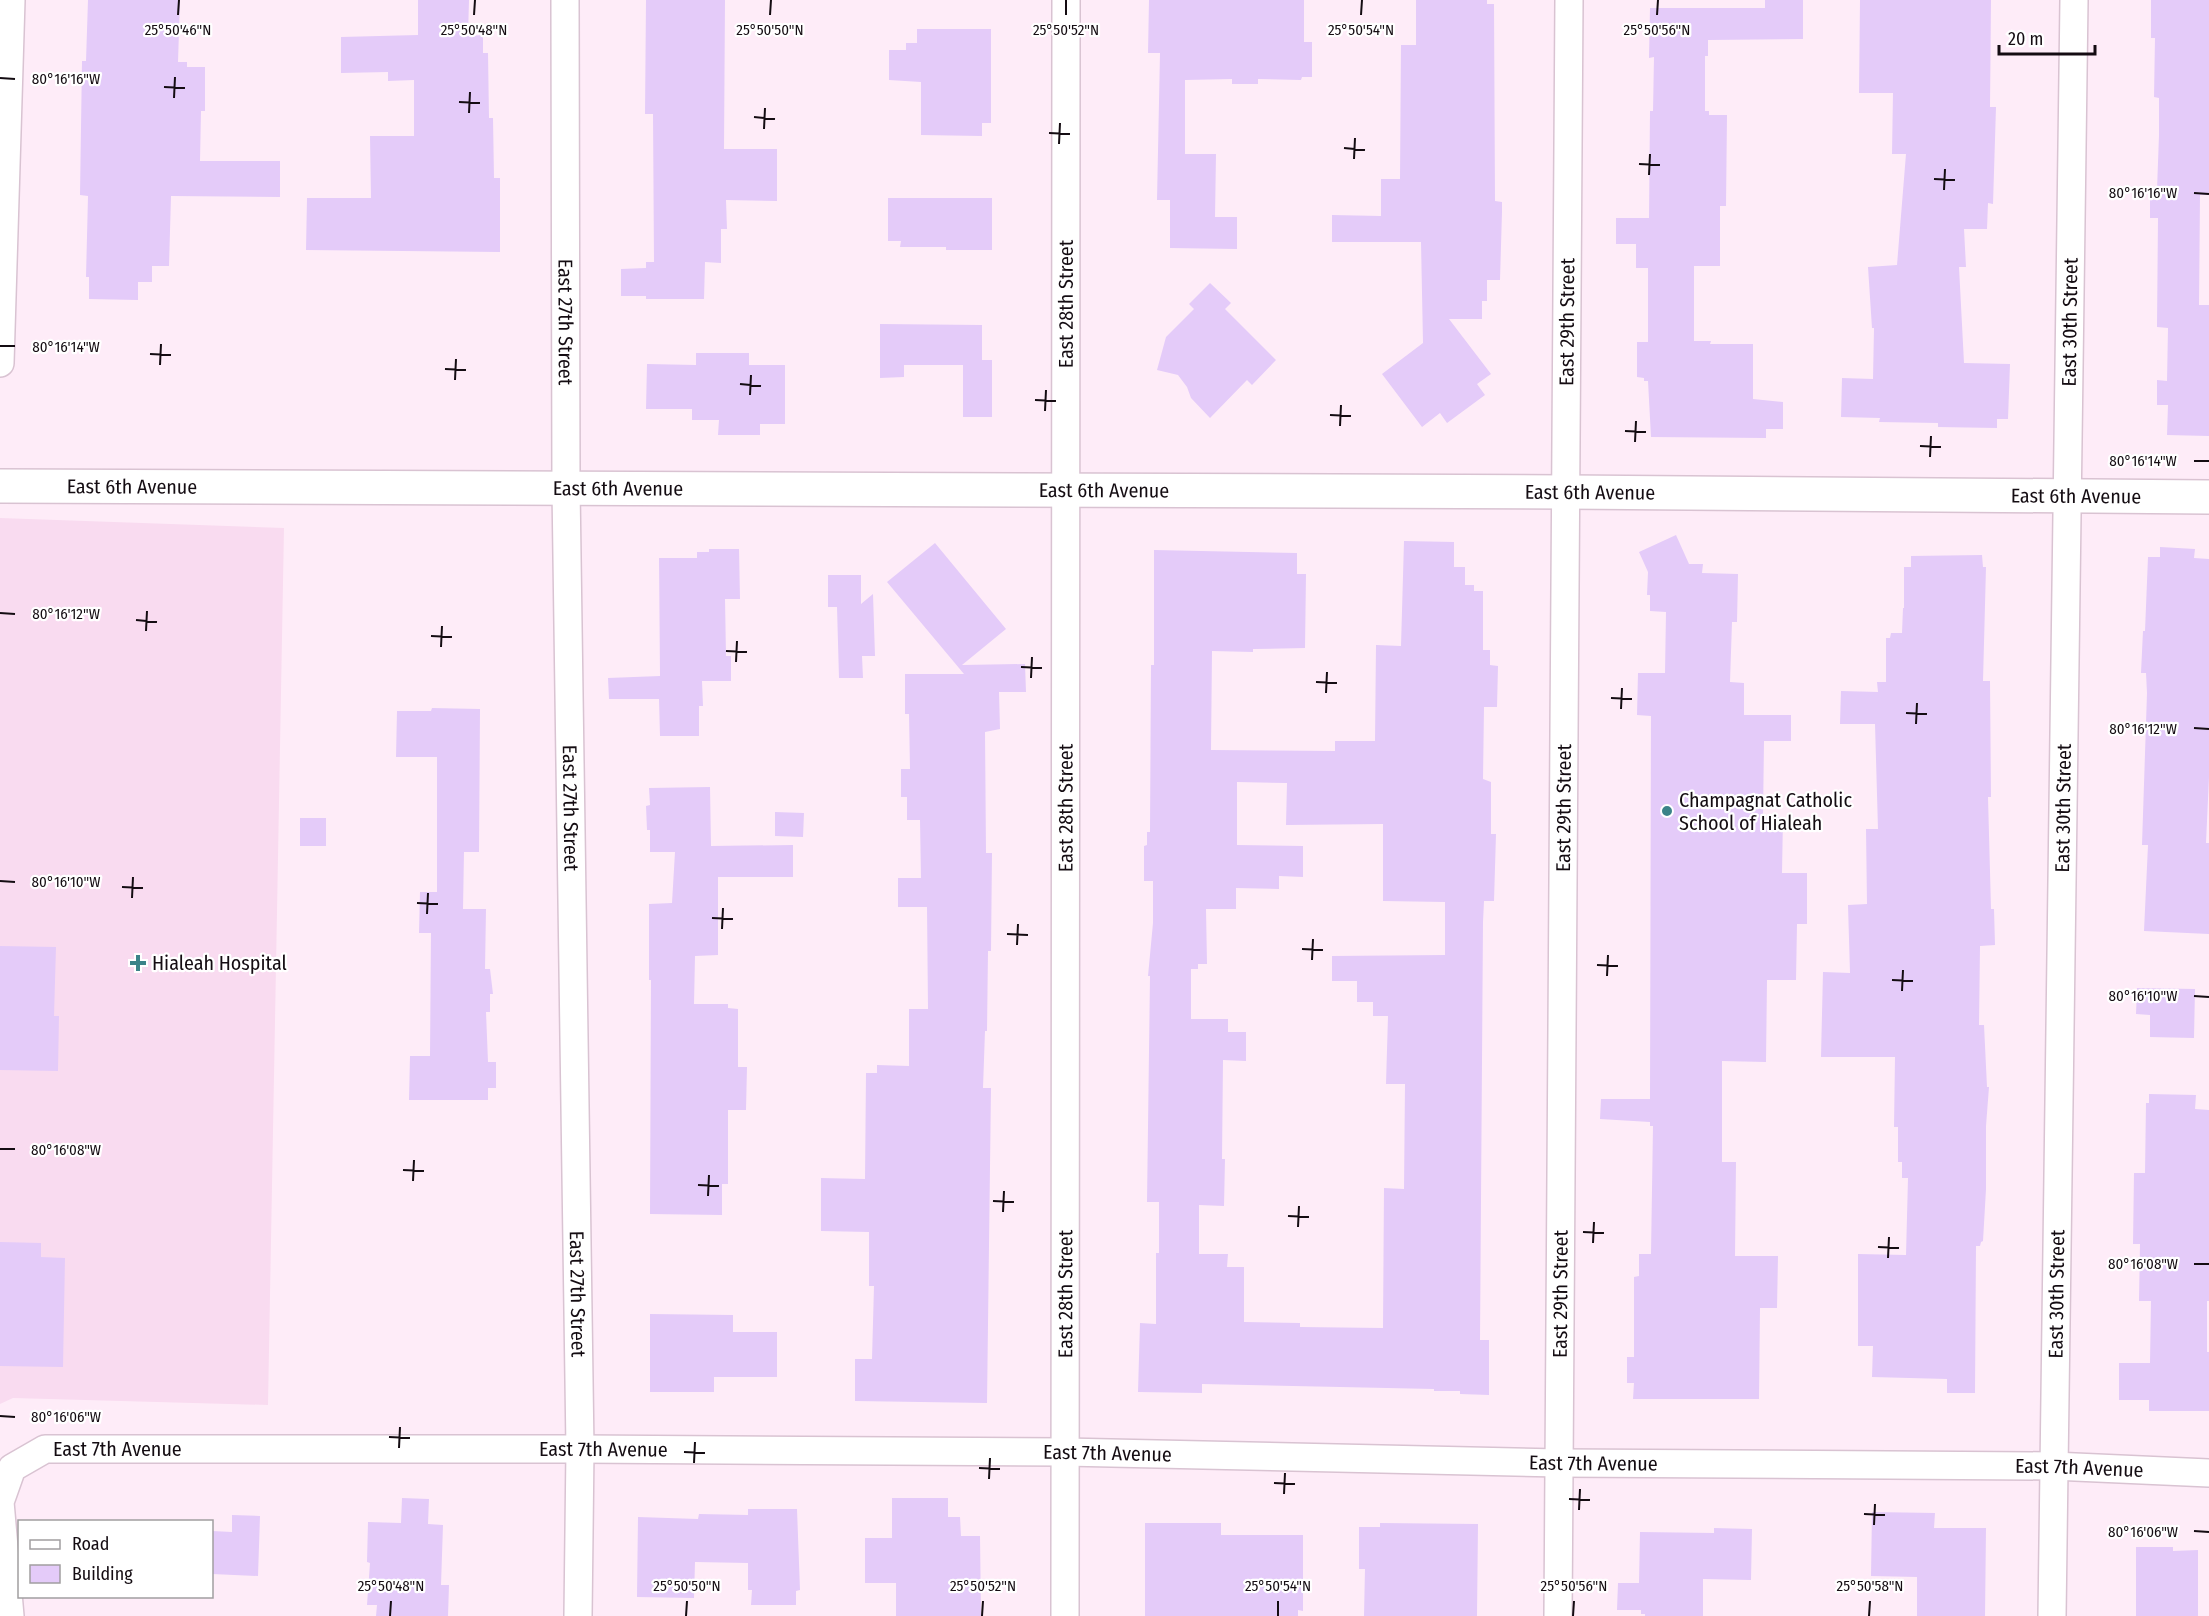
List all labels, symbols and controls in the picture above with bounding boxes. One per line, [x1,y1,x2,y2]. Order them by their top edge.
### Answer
scale bar [1999,18,2095,56]
text: 25°50'46"N [145,21,211,39]
text: 25°50'48"N [441,21,507,39]
text: 25°50'50"N [736,21,804,39]
text: 25°50'52"N [1033,21,1099,39]
text: 25°50'54"N [1328,21,1394,39]
text: 25°50'56"N [1624,21,1690,39]
text: 20 m [2008,28,2043,50]
text: 80°16'16"W [32,70,100,88]
text: 80°16'16"W [2109,184,2177,202]
street label: East 28th Street [1054,239,1078,368]
street label: East 29th Street [1554,257,1579,386]
street label: East 30th Street [2057,257,2082,387]
street label: East 27th Street [554,259,578,386]
text: 80°16'14"W [32,338,100,356]
text: 80°16'14"W [2109,452,2177,470]
street label: East 6th Avenue [67,474,197,499]
street label: East 6th Avenue [553,476,683,501]
street label: East 6th Avenue [1039,478,1169,502]
street label: East 6th Avenue [1525,480,1655,505]
street label: East 6th Avenue [2011,483,2141,508]
text: 80°16'12"W [32,605,100,623]
text: 80°16'12"W [2109,720,2177,738]
street label: East 28th Street [1053,743,1078,872]
street label: East 29th Street [1551,743,1576,872]
street label: East 30th Street [2050,743,2076,873]
street label: East 27th Street [558,745,584,872]
place label: Champagnat Catholic School of Hialeah [1679,788,1852,835]
marker: Champagnat Catholic School of Hialeah [1660,804,1674,818]
text: 80°16'10"W [32,873,100,891]
place label: Hialeah Hospital [152,951,287,975]
marker: Hialeah Hospital [129,954,147,972]
text: 80°16'10"W [2109,987,2177,1005]
text: 80°16'08"W [31,1141,101,1159]
street label: East 28th Street [1053,1229,1077,1358]
street label: East 29th Street [1548,1229,1573,1358]
street label: East 30th Street [2044,1229,2069,1359]
street label: East 27th Street [565,1231,591,1358]
text: 80°16'08"W [2108,1255,2178,1273]
text: 80°16'06"W [31,1408,101,1426]
street label: East 7th Avenue [53,1437,182,1461]
street label: East 7th Avenue [539,1437,668,1462]
street label: East 7th Avenue [1043,1440,1172,1466]
street label: East 7th Avenue [1529,1450,1658,1476]
street label: East 7th Avenue [2015,1454,2144,1482]
legend [18,1520,213,1598]
text: 80°16'06"W [2108,1523,2178,1541]
text: Road [72,1533,109,1555]
text: Building [72,1563,133,1585]
text: 25°50'48"N [358,1577,424,1595]
text: 25°50'50"N [653,1577,721,1595]
text: 25°50'52"N [950,1577,1016,1595]
text: 25°50'54"N [1245,1577,1311,1595]
text: 25°50'56"N [1541,1577,1607,1595]
text: 25°50'58"N [1837,1577,1903,1595]

